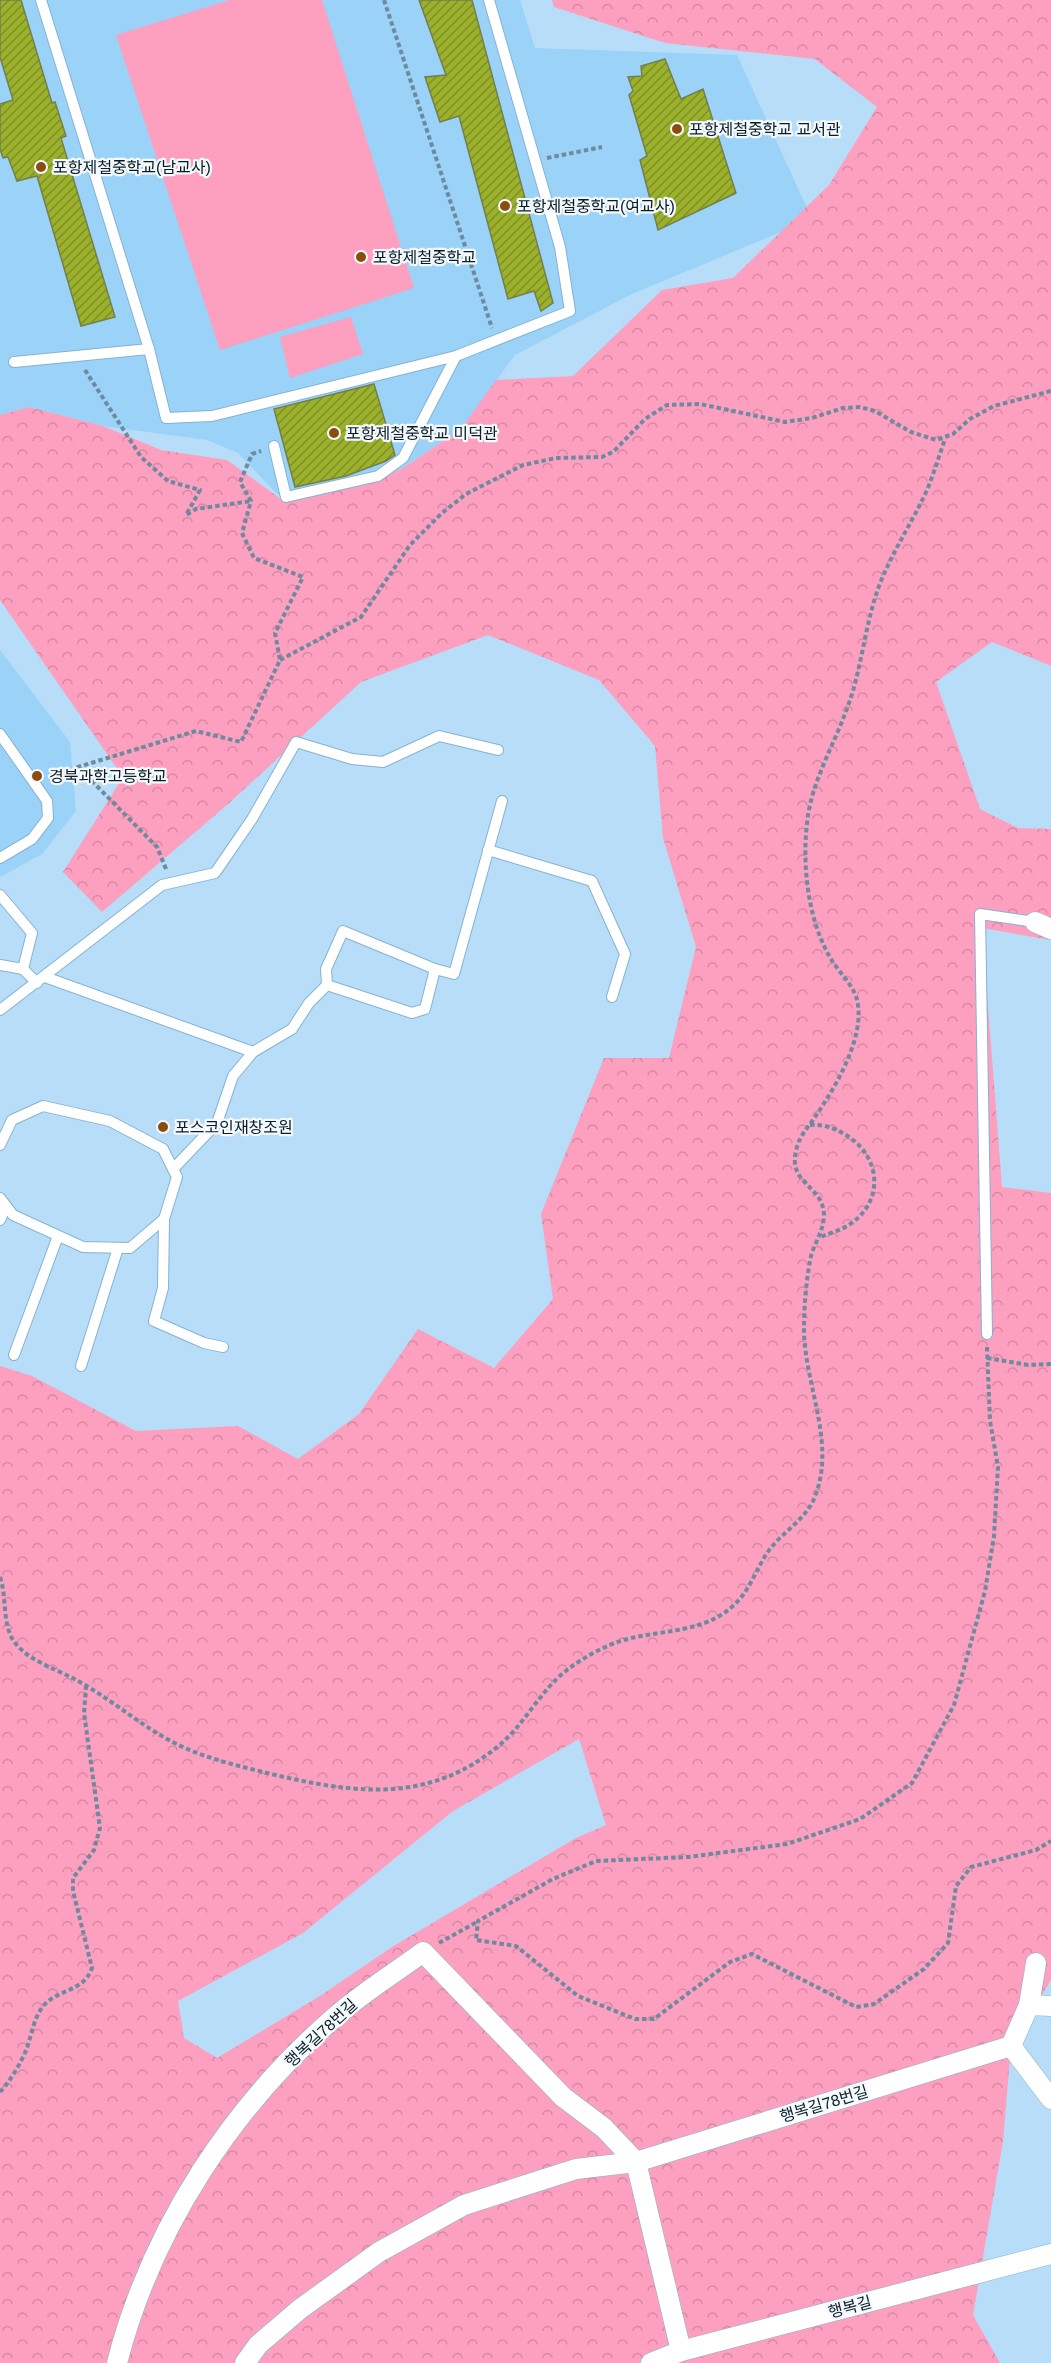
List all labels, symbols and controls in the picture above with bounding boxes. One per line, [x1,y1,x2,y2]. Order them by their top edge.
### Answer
place label: 포항제철중학교 교서관 [689,121,841,138]
marker: 포항제철중학교 교서관 [670,122,684,136]
place label: 포항제철중학교(남교사) [53,159,211,176]
marker: 포항제철중학교(남교사) [34,160,48,174]
place label: 포항제철중학교(여교사) [517,198,675,215]
marker: 포항제철중학교(여교사) [498,199,512,213]
place label: 포항제철중학교 [373,249,476,266]
marker: 포항제철중학교 [354,250,368,264]
place label: 포항제철중학교 미덕관 [346,425,498,442]
marker: 포항제철중학교 미덕관 [327,426,341,440]
place label: 경북과학고등학교 [49,768,167,785]
marker: 경북과학고등학교 [30,769,44,783]
place label: 포스코인재창조원 [175,1119,293,1136]
marker: 포스코인재창조원 [156,1120,170,1134]
street label: 행복길78번길 [282,1996,360,2070]
street label: 행복길78번길 [778,2083,870,2125]
street label: 행복길 [826,2293,874,2321]

